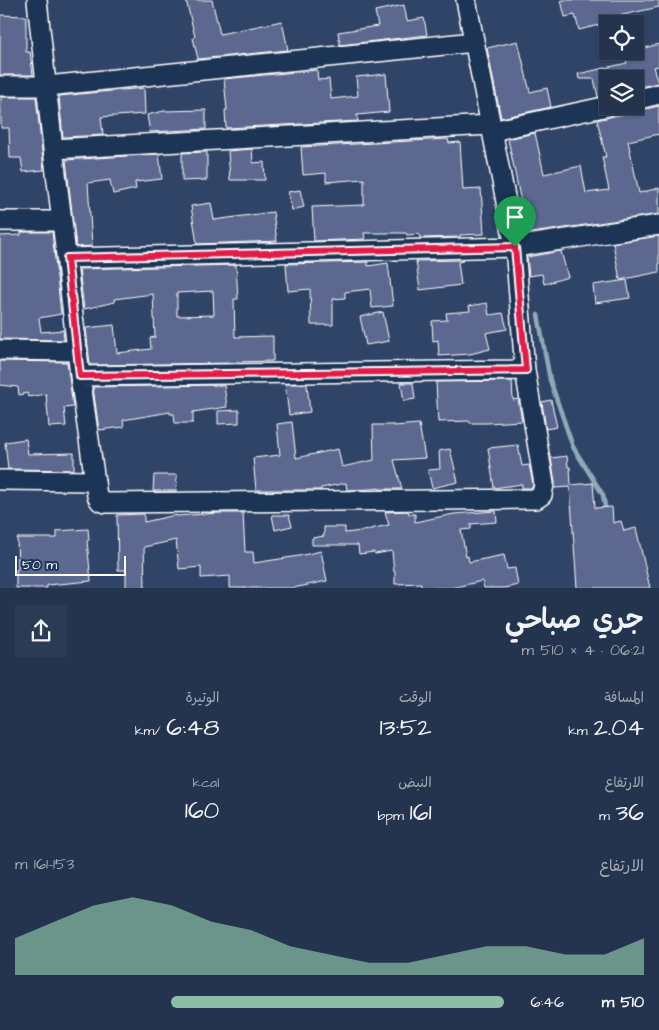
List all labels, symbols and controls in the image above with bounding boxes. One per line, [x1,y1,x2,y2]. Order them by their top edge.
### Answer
map controls [599,15,644,115]
button: locate [599,15,644,60]
button: layers [599,70,644,115]
pin [494,196,536,247]
icon: arrive [501,203,529,231]
scale bar [15,552,126,576]
text: 50 m [22,555,57,575]
text: جري صباحي [505,600,644,639]
button: share [15,605,67,657]
text: 06:21 · 4 × 510 m [521,639,644,661]
text: الوتيرة [186,688,219,708]
text: الوقت [399,688,432,708]
text: المسافة [604,688,644,708]
text: 6:48 [166,710,219,745]
text: 13:52 [380,710,432,745]
text: 2.04 [593,710,644,745]
text: /km [135,721,166,741]
text: km [568,721,593,741]
text: kcal [193,773,219,793]
text: النبض [398,773,432,793]
text: الارتفاع [605,773,644,793]
text: 160 [185,793,219,828]
text: 161 [410,795,432,830]
text: 36 [616,795,644,830]
text: bpm [377,806,410,826]
text: m [599,806,616,826]
text: 153–161 m [15,853,74,875]
text: الارتفاع [599,855,644,877]
text: 6:46 [530,991,564,1013]
text: 510 m [602,991,644,1013]

